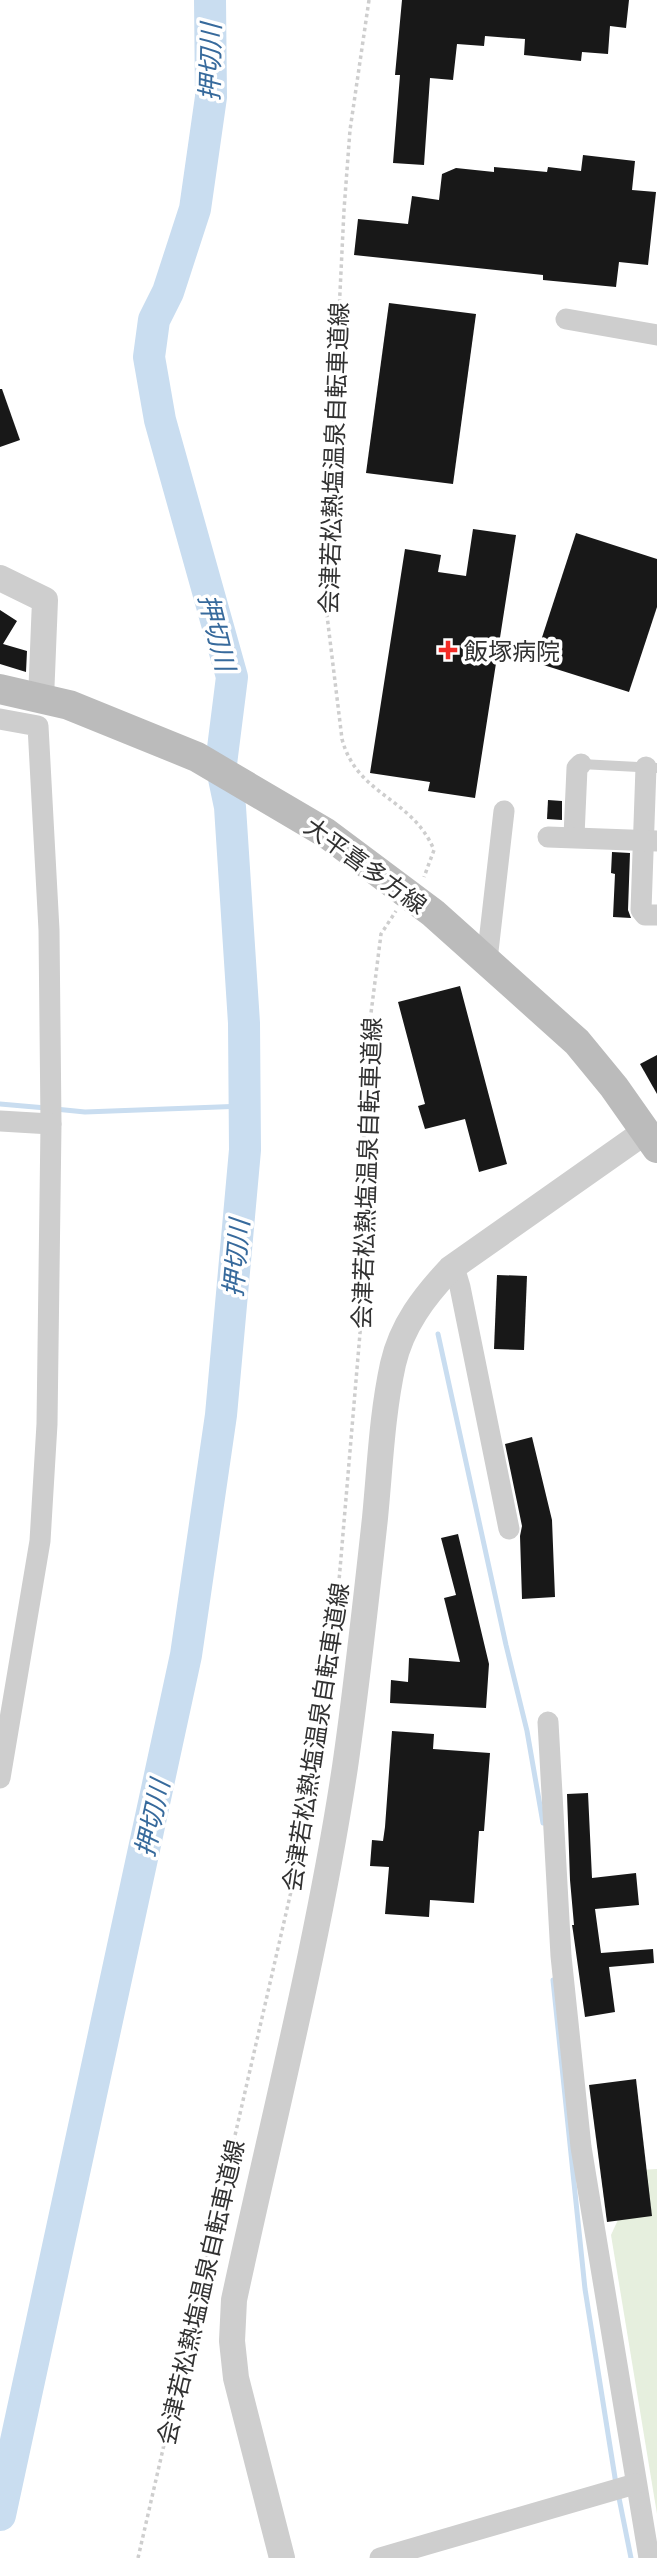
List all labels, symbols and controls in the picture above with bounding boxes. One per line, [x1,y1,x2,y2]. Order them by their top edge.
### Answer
water label: 押切川 [193,20,225,101]
street label: 会津若松熱塩温泉自転車道線 [313,302,353,614]
water label: 押切川 [194,590,243,676]
place label: 飯塚病院 [464,636,560,665]
marker: 飯塚病院 [438,640,458,660]
street label: 大平喜多方線 [299,811,433,919]
street label: 会津若松熱塩温泉自転車道線 [346,1017,386,1329]
water label: 押切川 [216,1215,254,1298]
street label: 会津若松熱塩温泉自転車道線 [276,1581,354,1893]
water label: 押切川 [128,1774,175,1859]
street label: 会津若松熱塩温泉自転車道線 [151,2137,249,2447]

